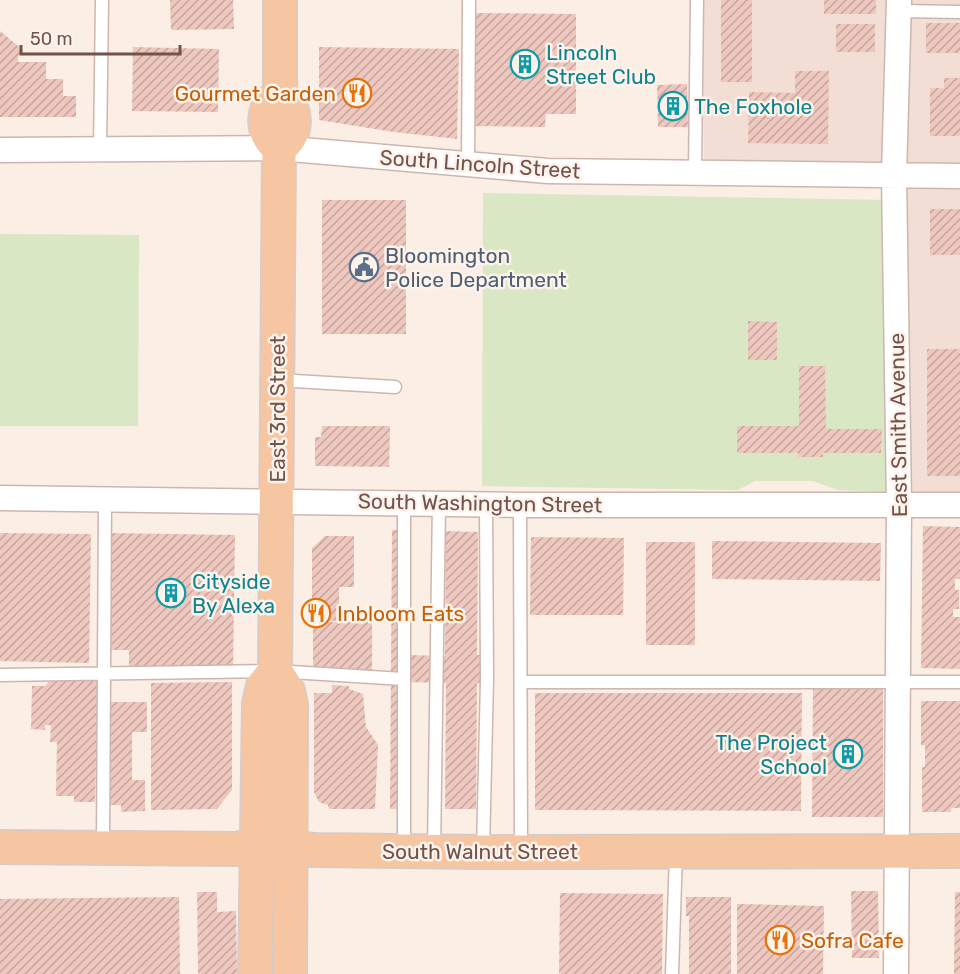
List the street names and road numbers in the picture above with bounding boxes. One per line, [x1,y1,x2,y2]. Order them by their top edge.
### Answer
street label: South Lincoln Street [379,145,581,183]
street label: East Smith Avenue [884,333,912,517]
street label: East 3rd Street [265,335,290,483]
street label: South Washington Street [358,488,602,518]
street label: South Walnut Street [382,839,578,864]

